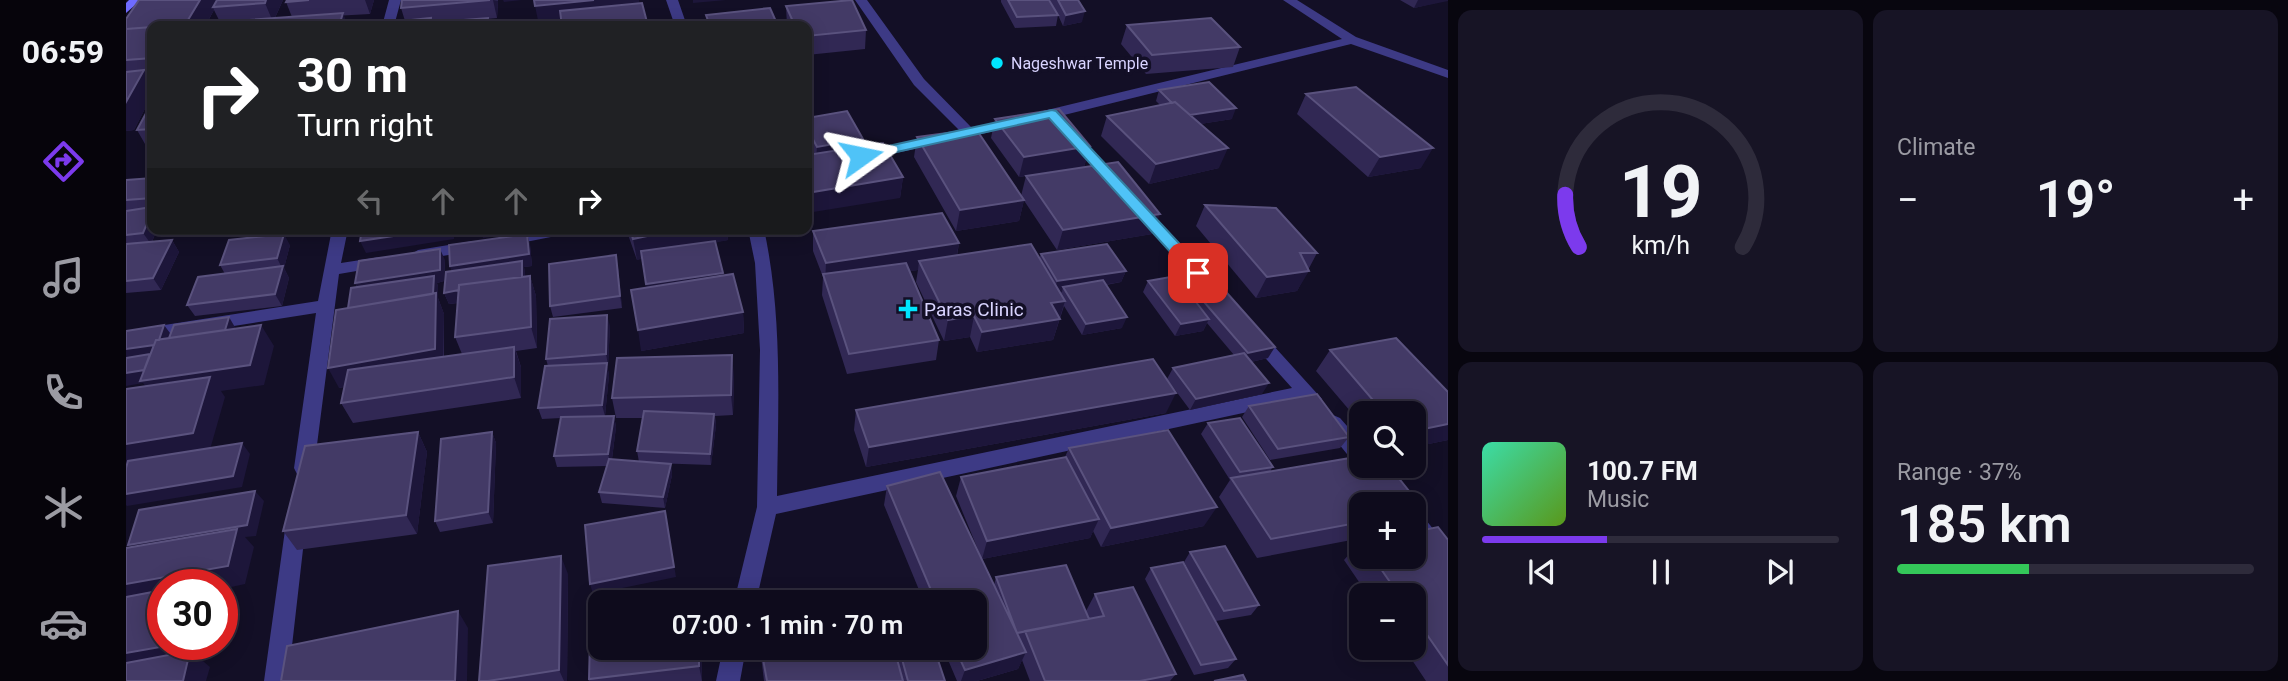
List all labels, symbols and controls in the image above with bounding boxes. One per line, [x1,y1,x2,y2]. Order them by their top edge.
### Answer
text: 06:59 [22,33,104,71]
text: 30 m [297,47,408,104]
icon: right [182,49,273,140]
place label: Nageshwar Temple [1011,54,1148,73]
marker: Nageshwar Temple [989,55,1005,71]
text: Turn right [297,106,433,144]
position arrow [824,119,898,193]
text: Climate [1897,134,1976,161]
icon: directions [39,137,88,186]
text: 19 [1619,149,1702,235]
text: 19° [2036,169,2115,230]
text: − [1897,178,1919,222]
text: + [2232,178,2254,222]
icon: left [351,182,389,220]
icon: ahead [424,182,462,220]
icon: ahead [497,182,535,220]
icon: right [570,182,608,220]
text: km/h [1631,231,1690,260]
pin [1168,243,1228,303]
icon: music [39,253,88,302]
icon: arrive [1179,254,1217,292]
place label: Paras Clinic [924,298,1024,321]
marker: Paras Clinic [898,299,918,319]
icon: phone [39,368,88,417]
map controls [1349,401,1426,660]
button: search [1349,401,1426,478]
text: 100.7 FM [1587,456,1698,486]
text: Range · 37% [1897,459,2022,486]
icon: climate [39,483,88,532]
text: Music [1587,486,1649,513]
button: + [1349,492,1426,569]
text: 185 km [1897,494,2072,555]
icon: previous [1523,553,1561,591]
icon: pause [1642,553,1680,591]
icon: next [1761,553,1799,591]
speed limit sign: 30 [147,569,238,660]
button: − [1349,583,1426,660]
icon: car [39,599,88,648]
text: 07:00 · 1 min · 70 m [672,610,903,640]

